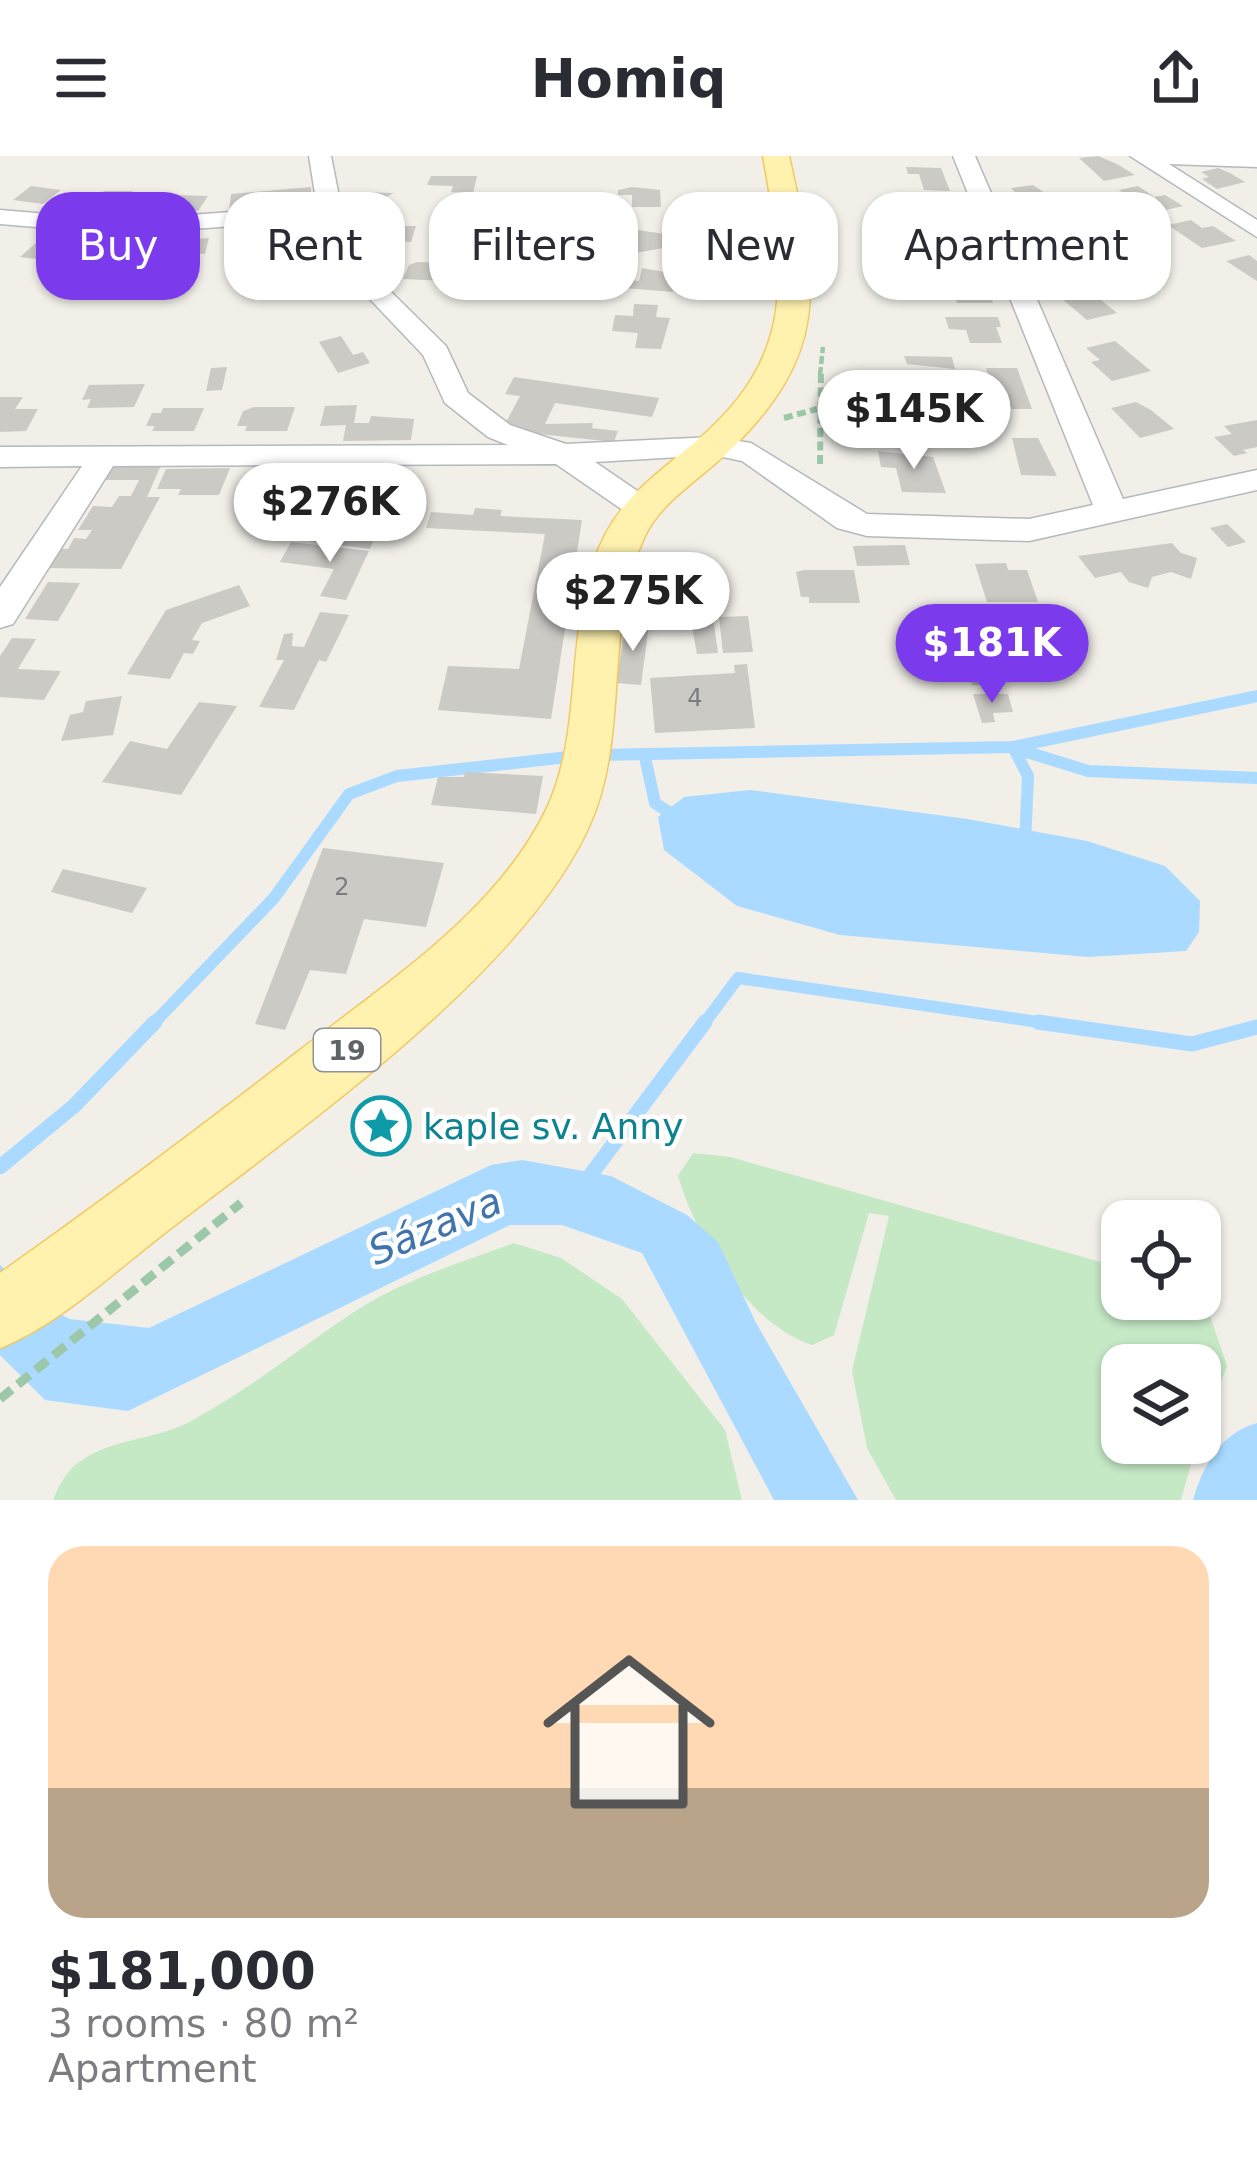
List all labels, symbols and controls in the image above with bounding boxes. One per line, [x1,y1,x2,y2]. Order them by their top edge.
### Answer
icon: menu [48,45,114,111]
icon: share [1143,45,1209,111]
text: Homiq [531,47,726,110]
chip: Buy [36,192,200,300]
chip: Rent [224,192,405,300]
chip: Filters [429,192,638,300]
chip: New [662,192,838,300]
chip: Apartment [862,192,1171,300]
pin: $145K [830,370,998,472]
text: $145K [845,386,983,431]
pin: $276K [246,463,414,565]
text: $276K [261,479,399,524]
pin: $275K [549,552,717,654]
text: $275K [564,568,702,613]
pin: $181K [908,604,1076,706]
text: $181K [923,620,1061,665]
house number: 4 [687,684,703,712]
house number: 2 [334,873,350,901]
road number: 19 [314,1029,380,1071]
place icon: kaple sv. Anny [350,1095,412,1157]
place label: kaple sv. Anny [423,1106,683,1147]
water label: Sázava [362,1178,508,1274]
map controls [1101,1200,1221,1464]
button: locate [1101,1200,1221,1320]
button: layers [1101,1344,1221,1464]
icon: home [521,1624,737,1840]
text: $181,000 [48,1942,316,2001]
text: 3 rooms · 80 m² [48,2001,359,2046]
text: Apartment [48,2046,257,2091]

